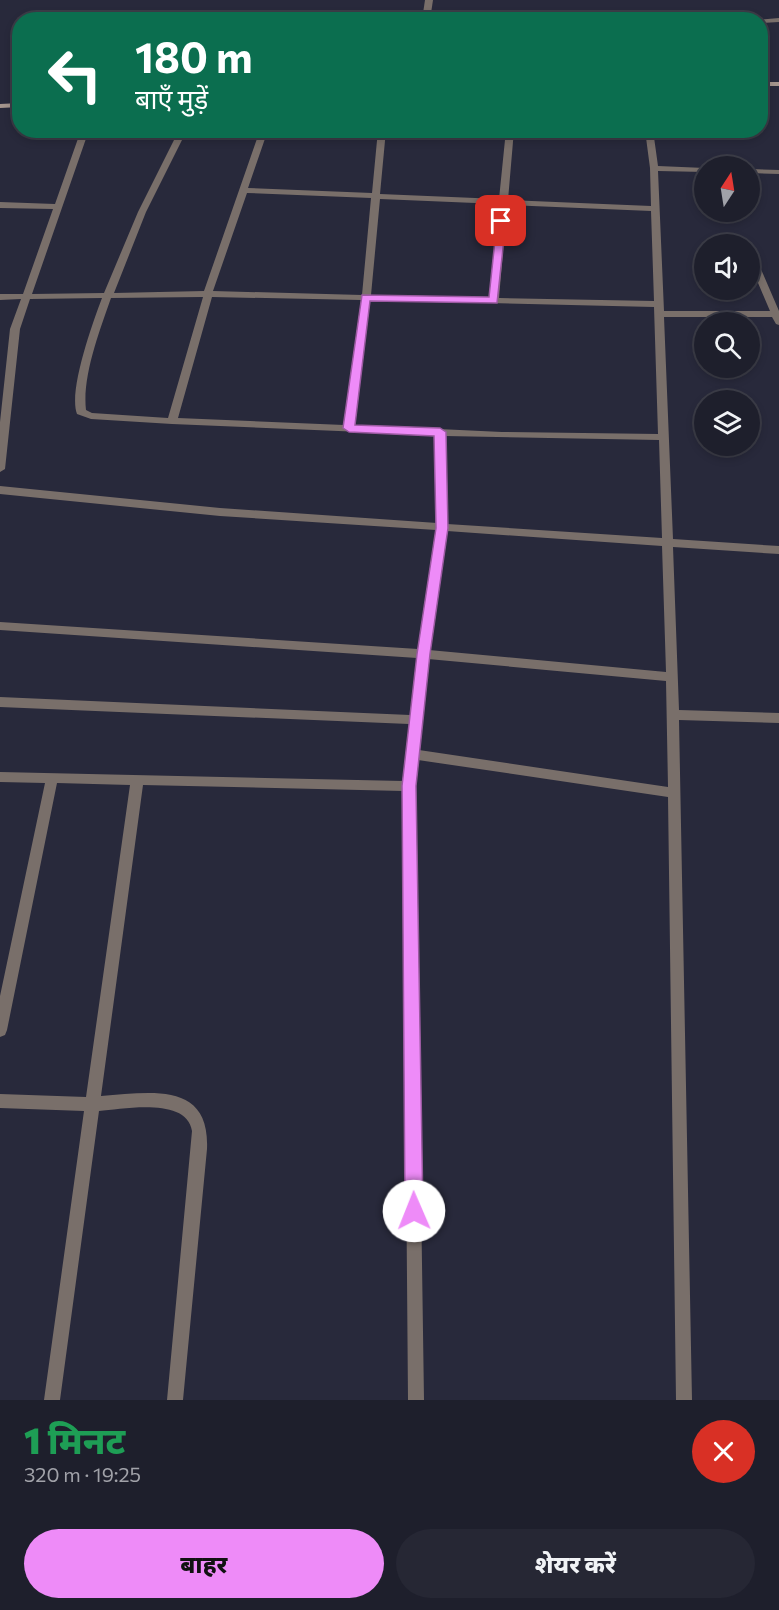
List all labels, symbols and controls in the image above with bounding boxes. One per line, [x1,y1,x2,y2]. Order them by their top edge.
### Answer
text: 180 m [135,30,253,82]
icon: left [36,36,114,114]
text: बाएँ मुड़ें [135,82,208,115]
north arrow [694,156,760,222]
map controls [694,156,760,456]
pin [475,195,526,246]
icon: arrive [484,204,517,237]
button: sound [694,234,760,300]
button: search [694,312,760,378]
button: layers [694,390,760,456]
position arrow [382,1179,446,1243]
text: 1 मिनट [24,1417,125,1461]
button: close [692,1420,755,1483]
text: 320 m · 19:25 [24,1462,141,1486]
button: बाहर [24,1529,384,1598]
button: शेयर करें [396,1529,755,1598]

